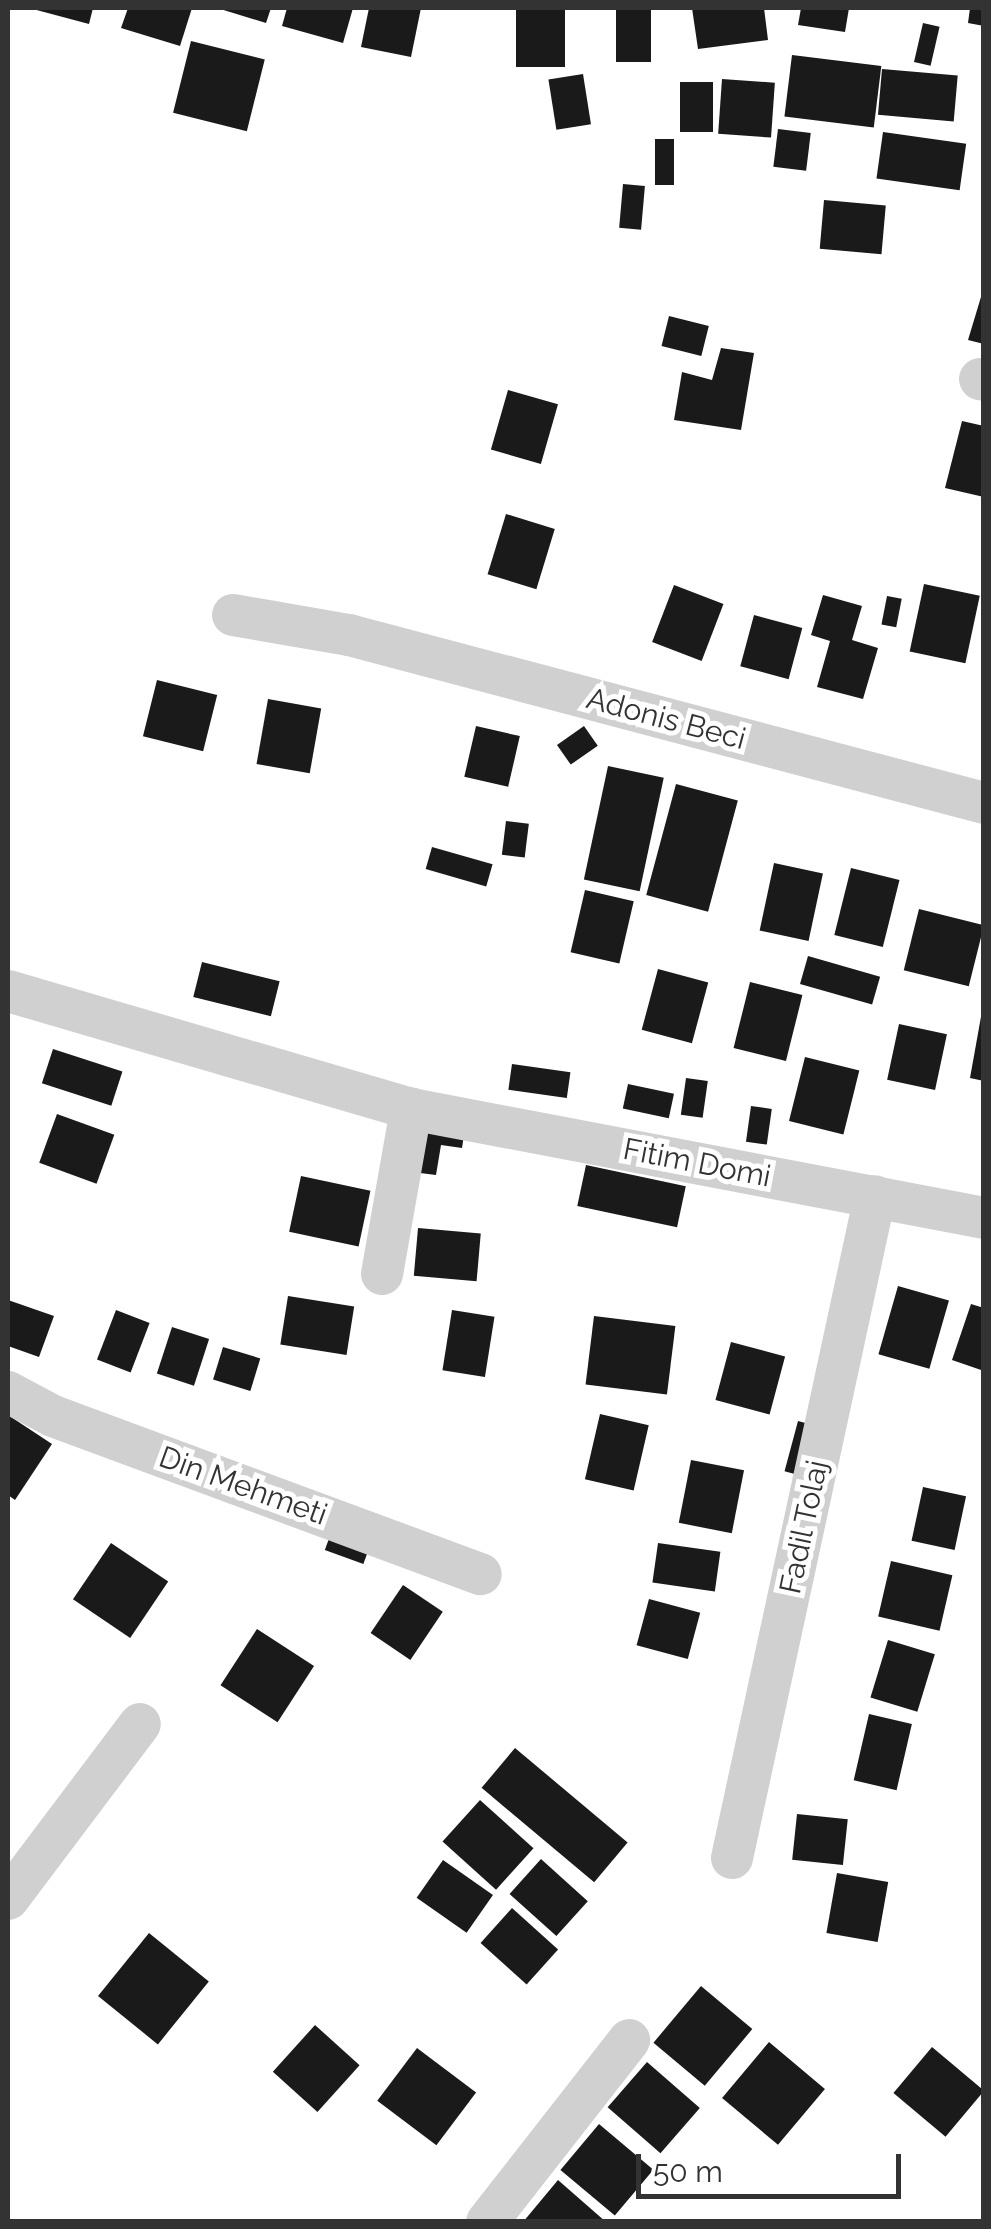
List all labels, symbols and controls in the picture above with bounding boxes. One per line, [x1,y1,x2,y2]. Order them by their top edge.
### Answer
street label: Adonis Beci [583,681,749,757]
street label: Fitim Domi [620,1131,774,1195]
street label: Din Mehmeti [154,1439,332,1533]
street label: Fadil Tolaj [772,1456,836,1598]
scale bar [641,2134,906,2196]
text: 50 m [653,2154,723,2189]

